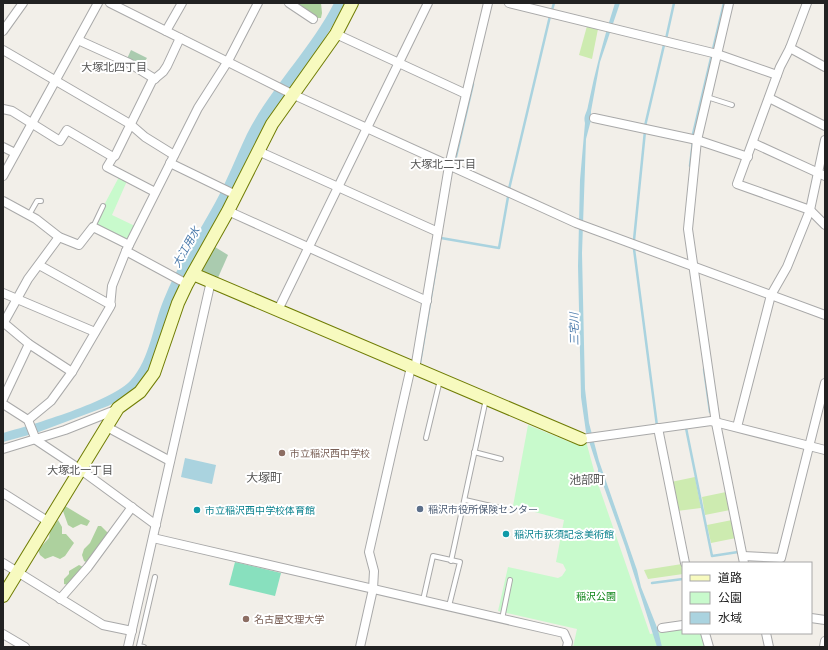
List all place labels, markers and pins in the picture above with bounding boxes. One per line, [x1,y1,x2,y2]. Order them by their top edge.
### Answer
marker: 市立稲沢西中学校 [277,448,287,458]
place label: 市立稲沢西中学校 [290,448,370,459]
marker: 稲沢市役所保険センター [415,504,425,514]
place label: 稲沢市役所保険センター [428,504,538,515]
marker: 市立稲沢西中学校体育館 [192,505,202,515]
place label: 市立稲沢西中学校体育館 [205,505,315,516]
marker: 稲沢市荻須記念美術館 [501,529,511,539]
place label: 稲沢市荻須記念美術館 [514,529,614,540]
marker: 名古屋文理大学 [241,614,251,624]
place label: 名古屋文理大学 [254,614,324,625]

